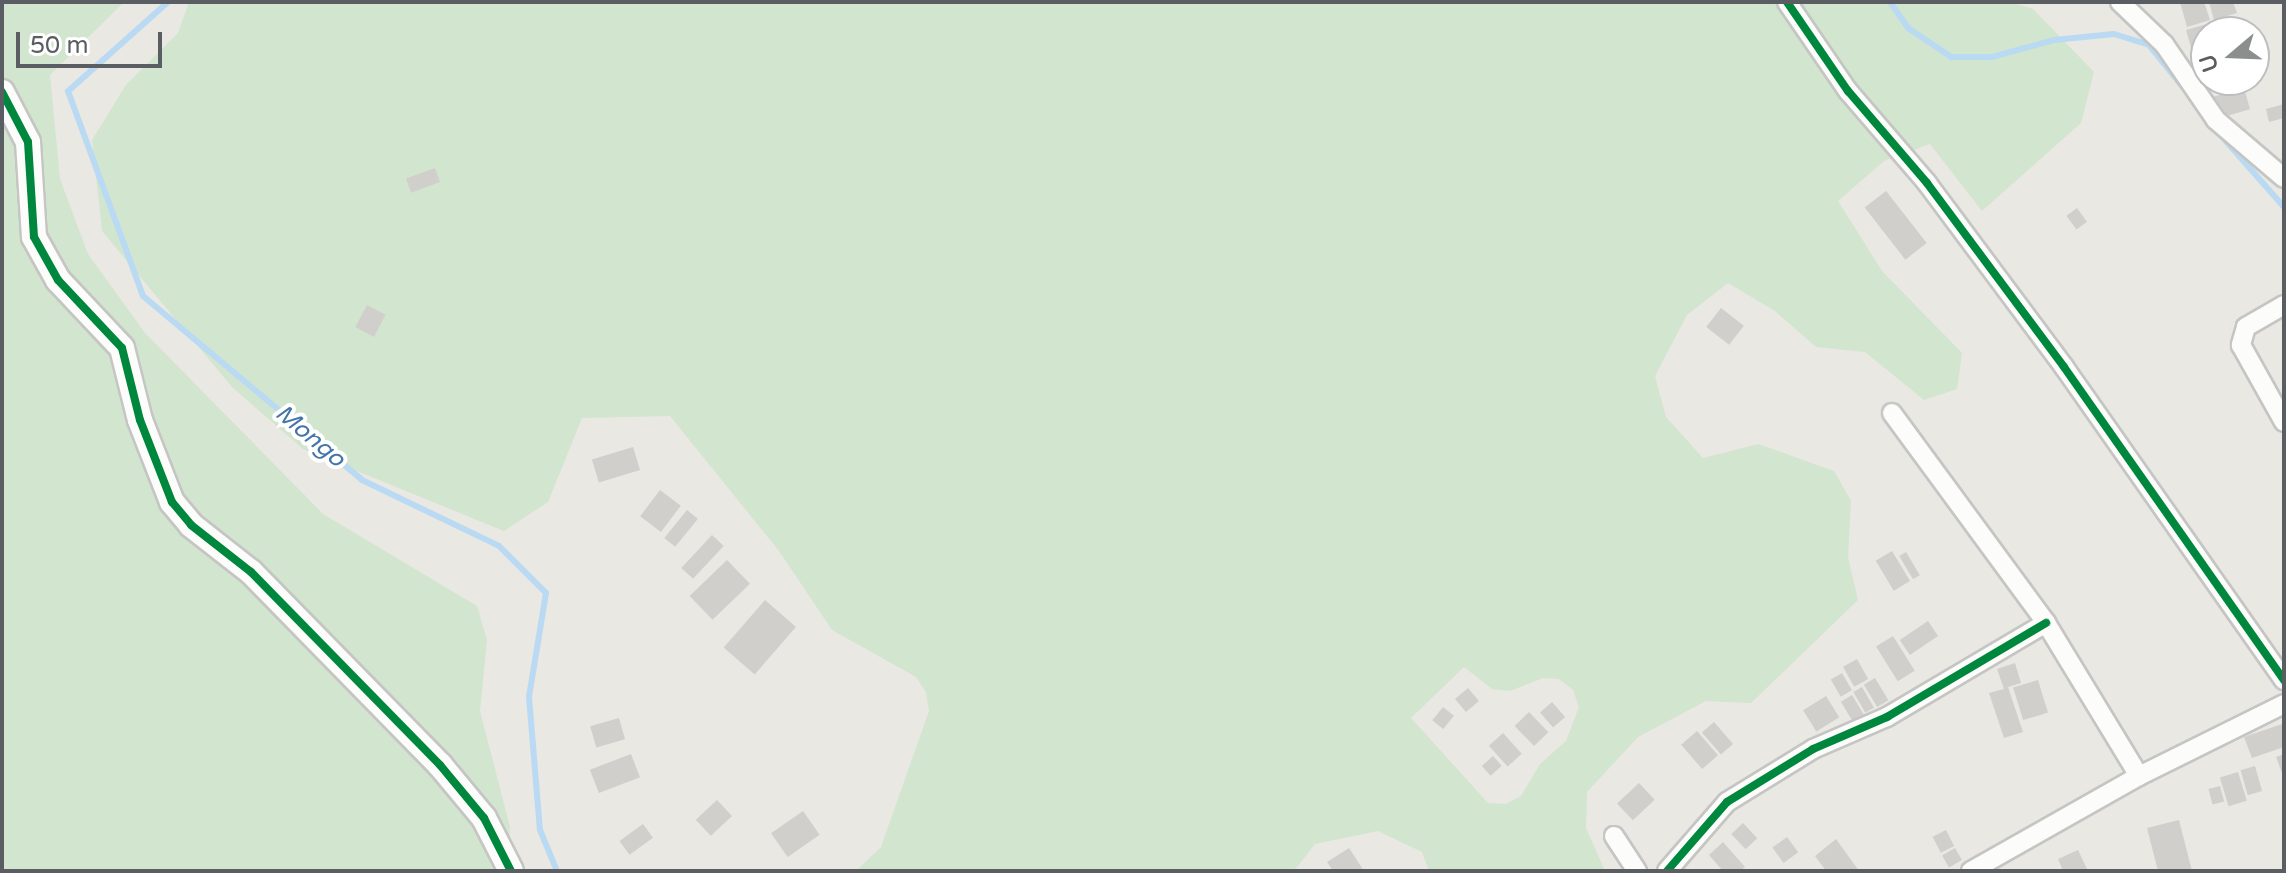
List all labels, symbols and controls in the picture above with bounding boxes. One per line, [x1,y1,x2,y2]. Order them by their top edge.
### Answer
scale bar [20,16,166,66]
north arrow [2190,16,2270,96]
text: 50 m [30,31,88,60]
text: U [2194,51,2224,75]
water label: Mongo [269,399,351,473]

